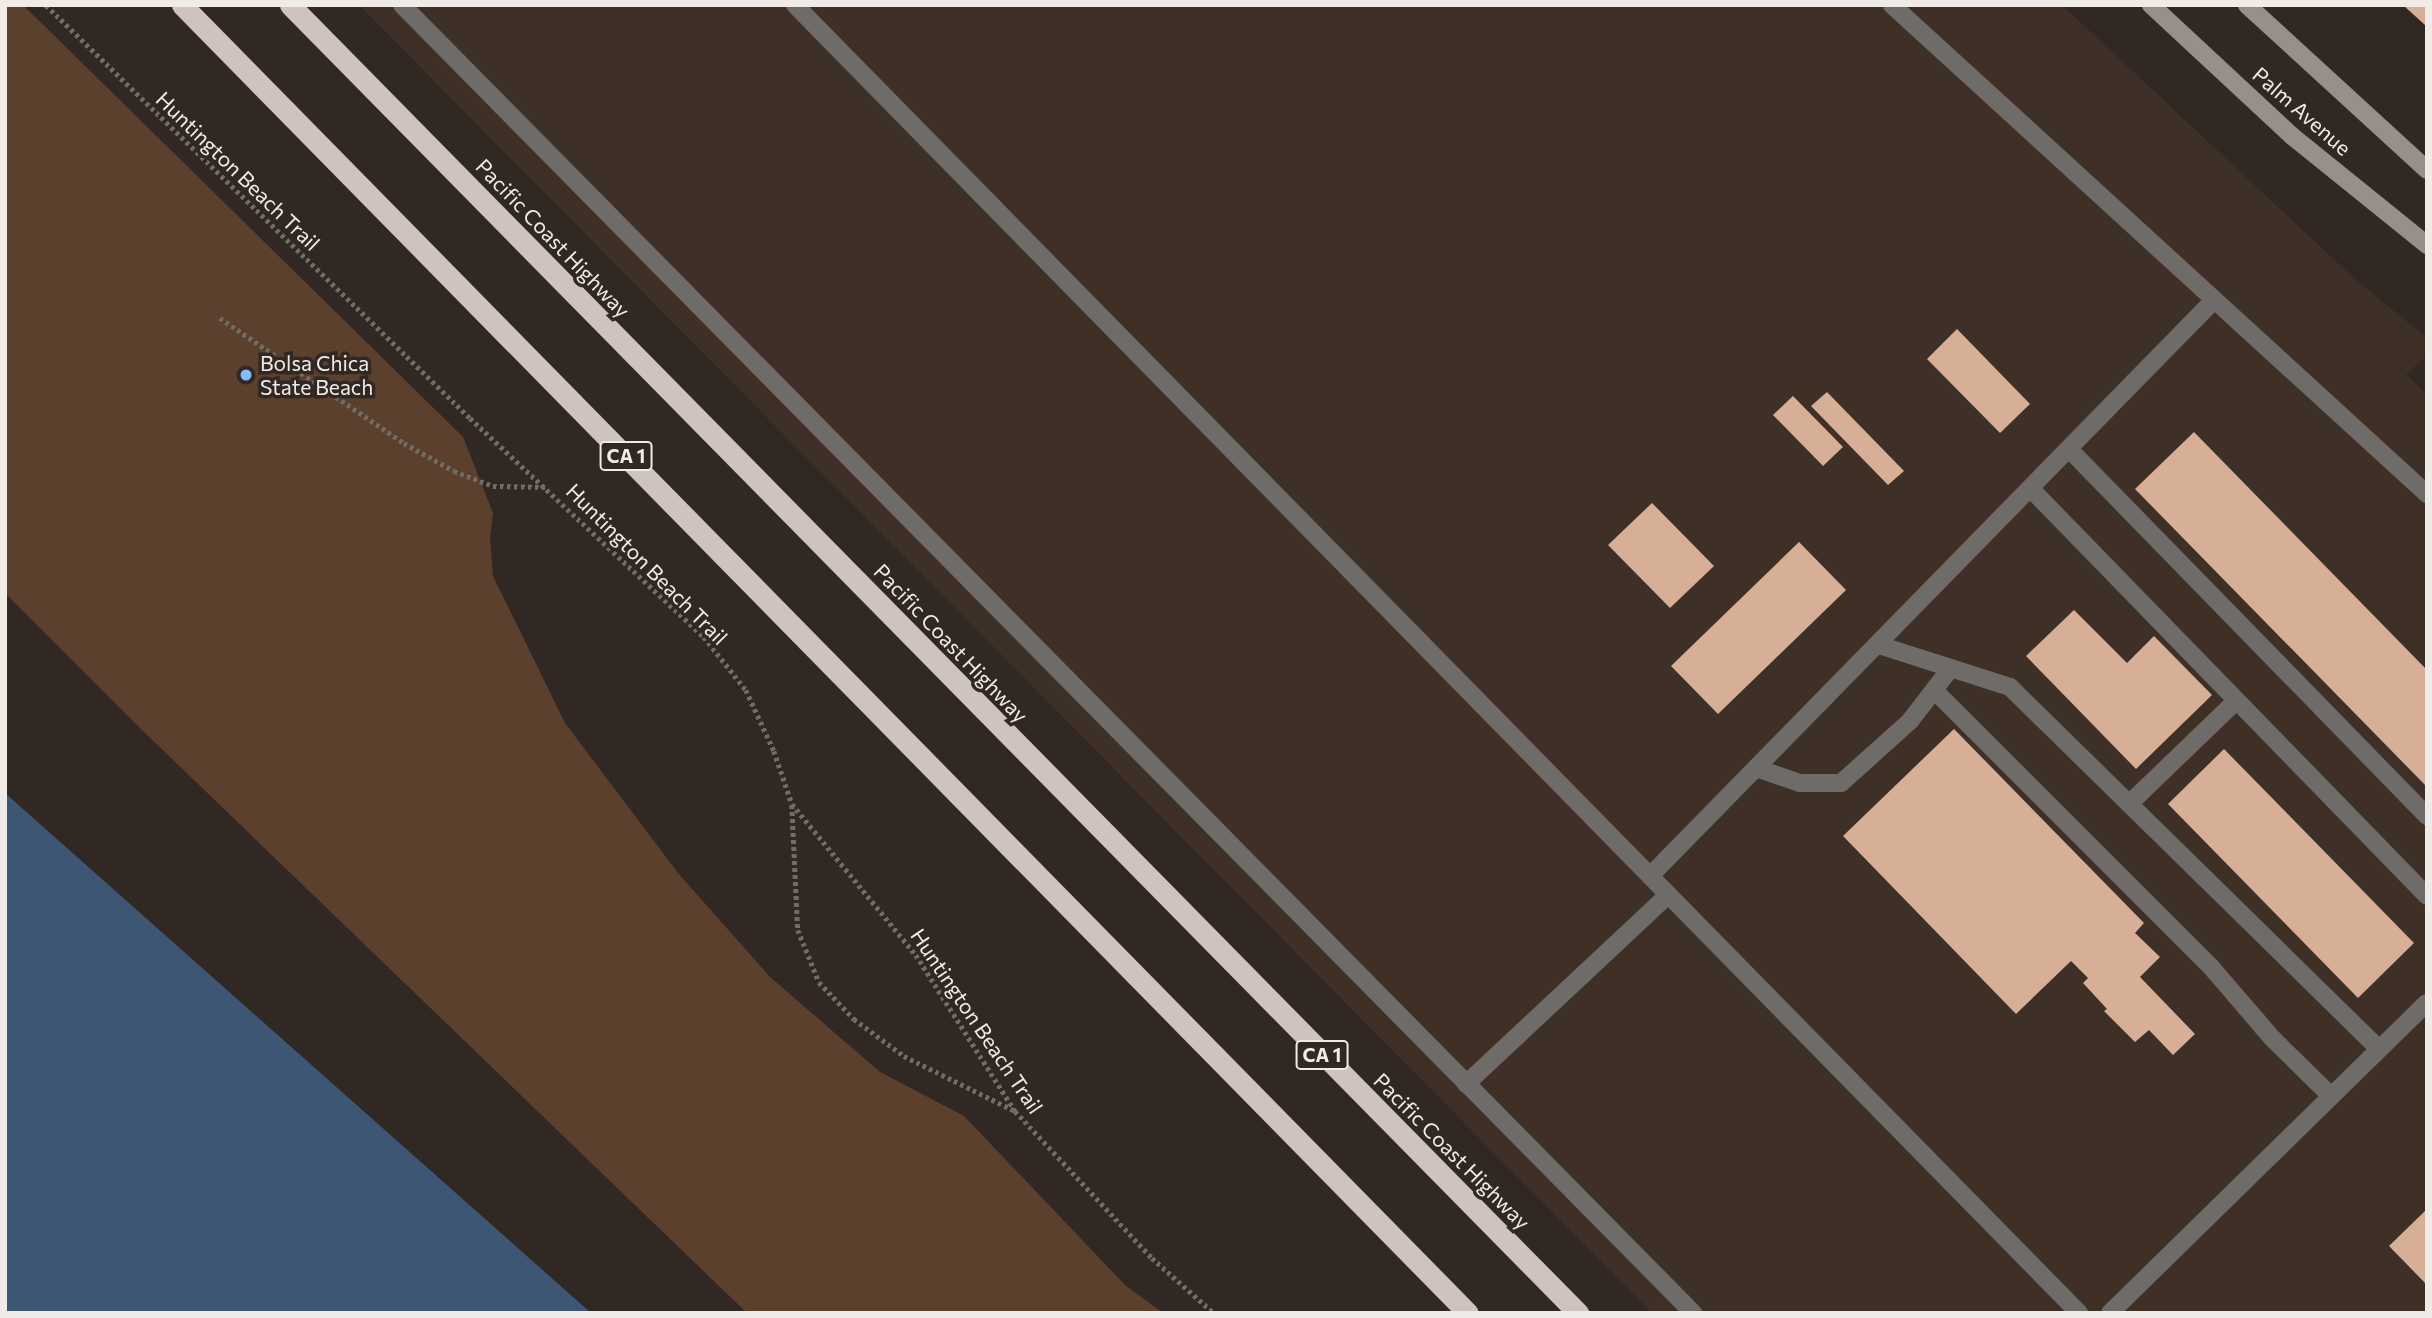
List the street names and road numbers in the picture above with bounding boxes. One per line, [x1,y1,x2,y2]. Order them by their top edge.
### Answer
street label: Palm Avenue [2248,62,2356,160]
street label: Huntington Beach Trail [151,86,325,256]
street label: Pacific Coast Highway [471,153,635,323]
road number: CA 1 [598,440,654,471]
street label: Huntington Beach Trail [561,478,733,650]
street label: Pacific Coast Highway [869,558,1033,728]
street label: Huntington Beach Trail [906,924,1048,1118]
road number: CA 1 [1294,1040,1350,1070]
street label: Pacific Coast Highway [1369,1068,1535,1234]

